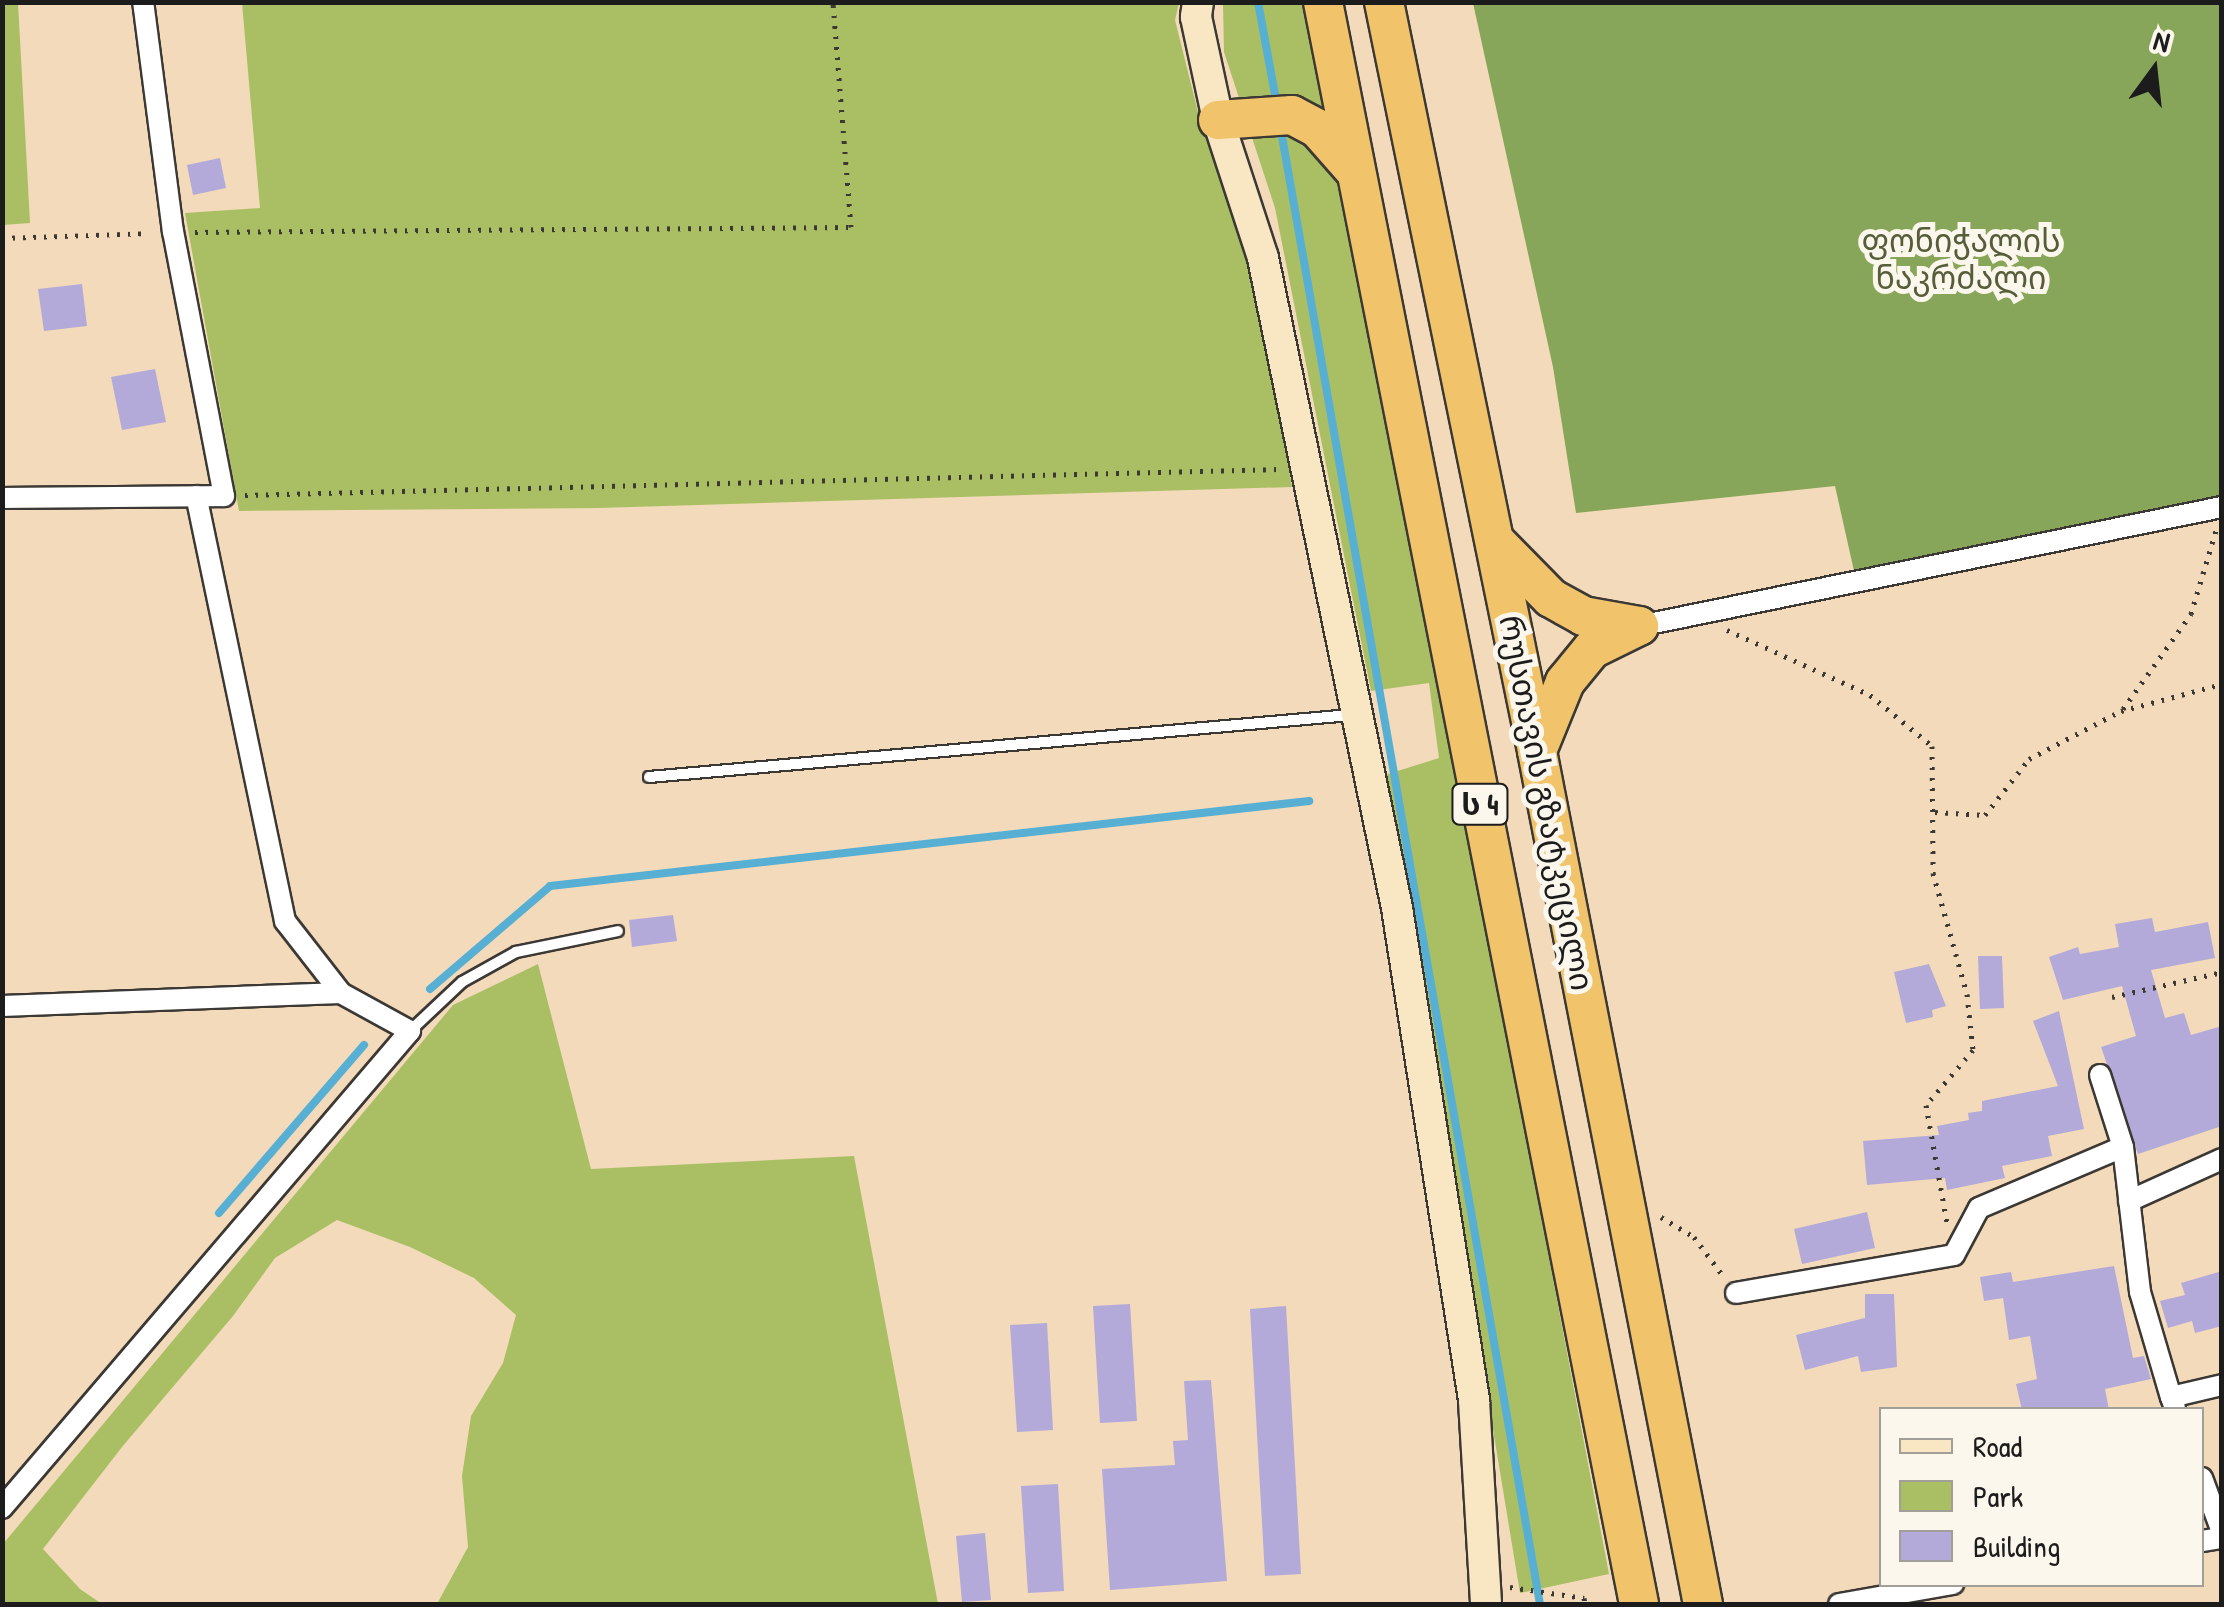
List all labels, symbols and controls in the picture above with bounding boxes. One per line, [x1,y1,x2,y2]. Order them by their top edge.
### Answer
north arrow [2104,20,2204,120]
text: N [2150,21,2174,61]
park label: ფონიჭალის ნაკრძალი [1861,223,2061,298]
street label: რუსთავის გზატკეცილი [1491,612,1601,994]
road number: ს 4 [1450,779,1510,829]
legend [1879,1407,2204,1587]
text: Road [1973,1426,2022,1466]
text: Park [1973,1476,2023,1516]
text: Building [1973,1526,2060,1566]

